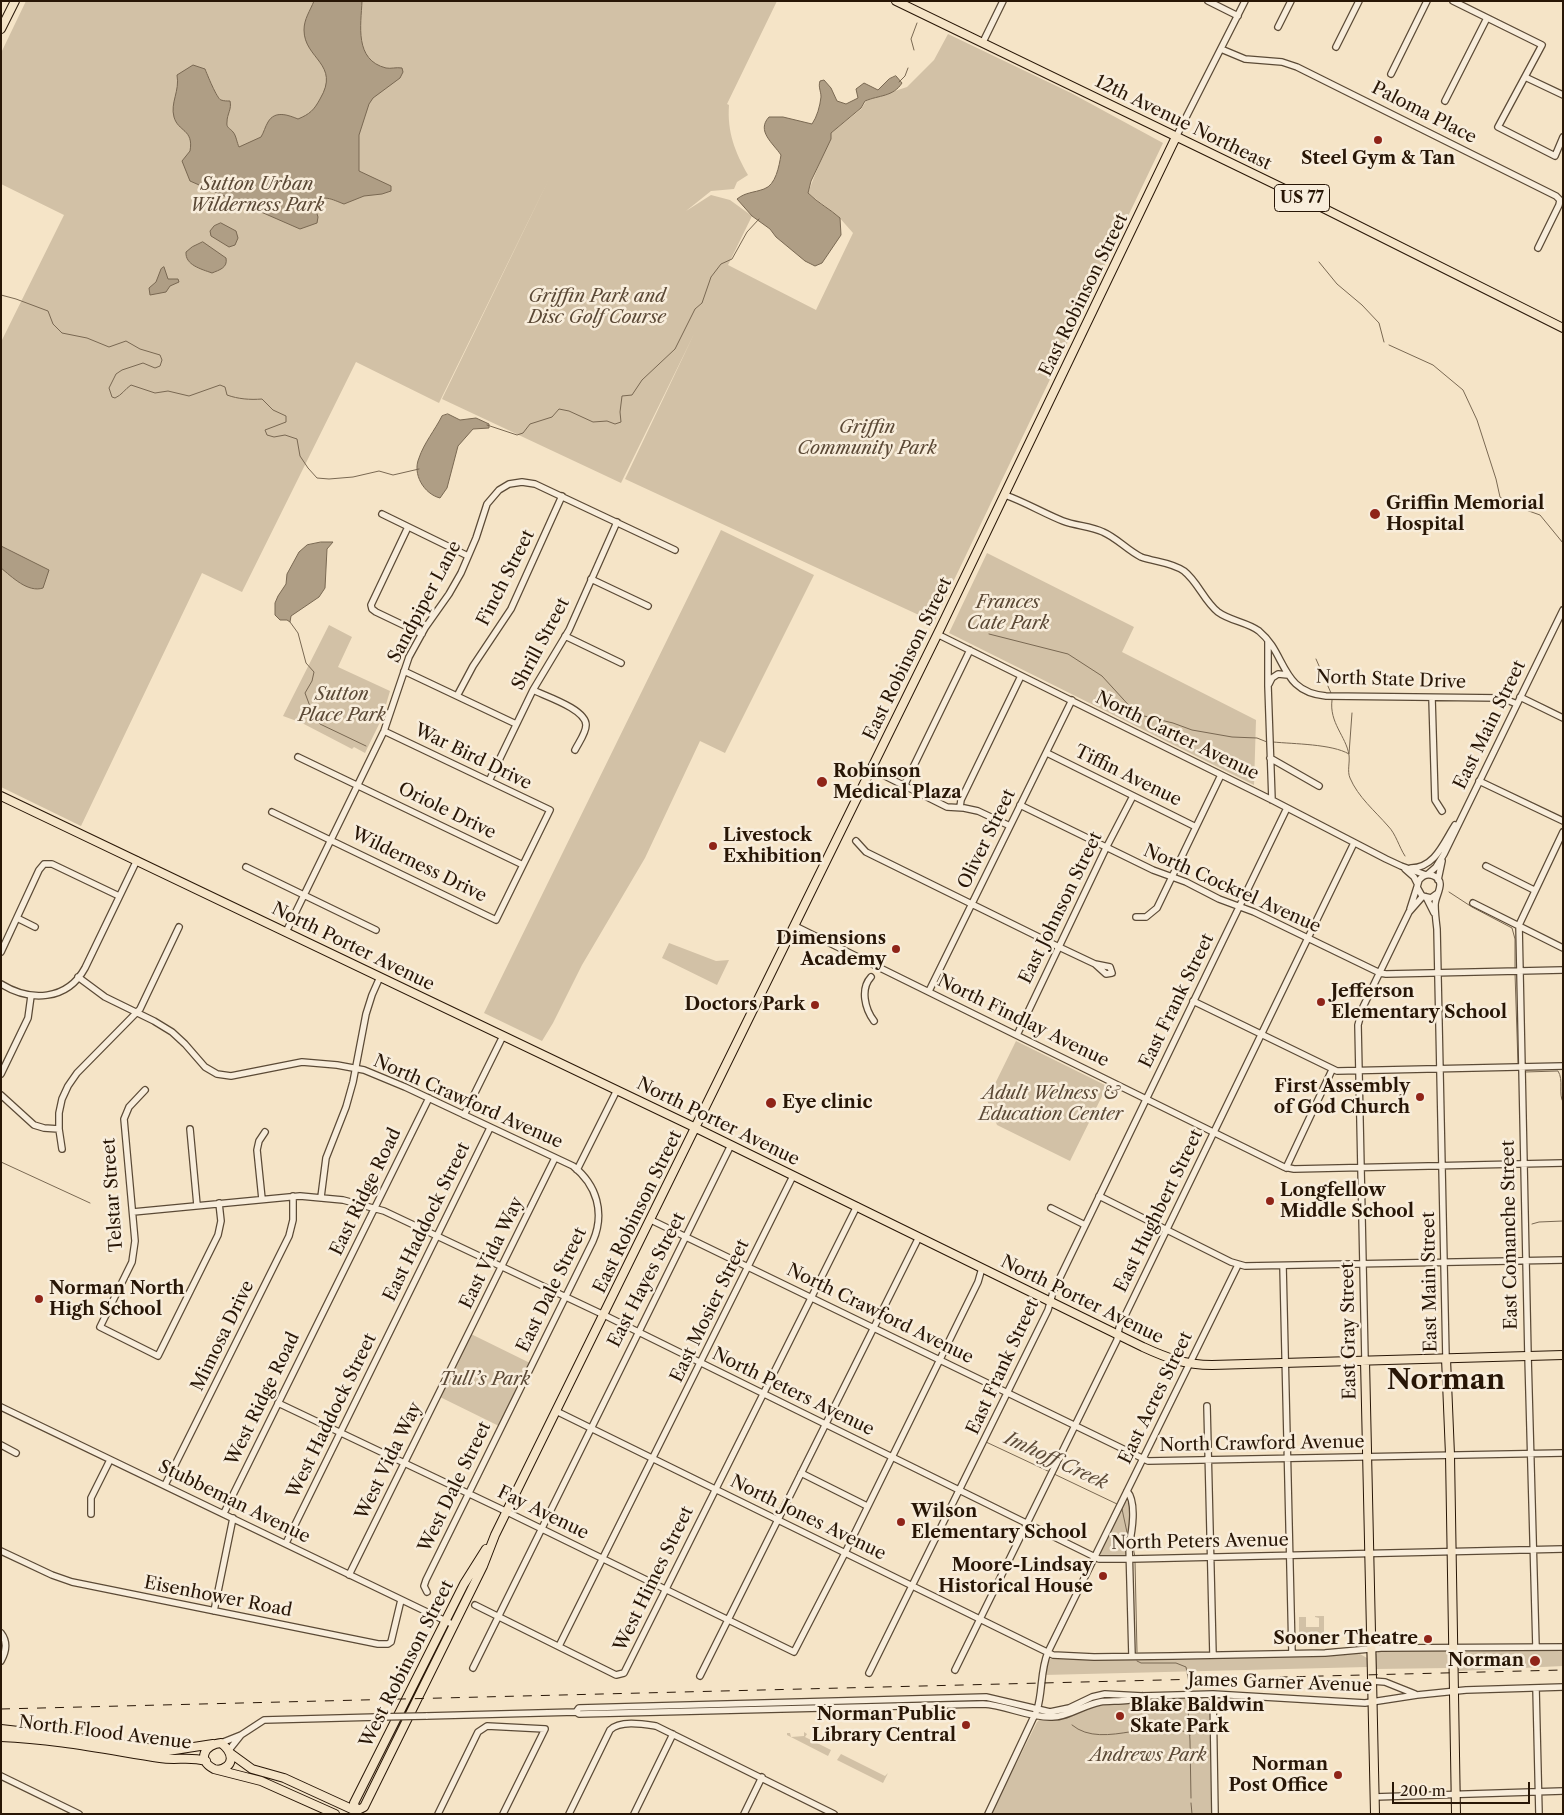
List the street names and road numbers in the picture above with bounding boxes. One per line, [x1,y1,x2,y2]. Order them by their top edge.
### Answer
street label: 12th Avenue Northeast [1091,71,1275,175]
street label: Paloma Place [1368,77,1480,149]
road number: US 77 [1274,184,1330,212]
street label: East Robinson Street [1035,210,1133,380]
street label: Finch Street [473,526,539,630]
street label: Sandpiper Lane [384,537,466,667]
street label: East Robinson Street [859,574,957,744]
street label: Shrill Street [508,594,574,694]
street label: East Main Street [1449,657,1531,793]
street label: North State Drive [1316,667,1466,693]
street label: North Carter Avenue [1092,687,1262,785]
street label: War Bird Drive [411,719,535,795]
street label: Tiffin Avenue [1071,741,1185,811]
street label: Oriole Drive [395,778,499,844]
street label: Oliver Street [954,786,1020,892]
street label: Wilderness Drive [348,823,490,907]
street label: East Johnson Street [1015,828,1107,988]
street label: North Cockrel Avenue [1140,840,1324,938]
street label: North Porter Avenue [268,898,438,996]
street label: East Frank Street [1135,930,1219,1072]
street label: North Findlay Avenue [934,970,1112,1072]
street label: North Crawford Avenue [370,1050,566,1154]
street label: North Porter Avenue [633,1073,803,1171]
street label: East Ridge Road [326,1125,406,1259]
street label: East Hughbert Street [1110,1126,1208,1296]
street label: East Robinson Street [589,1127,687,1297]
street label: Telstar Street [98,1137,128,1253]
street label: East Haddock Street [379,1139,475,1305]
street label: East Comanche Street [1498,1140,1522,1330]
street label: East Vida Way [456,1194,528,1312]
street label: East Hayes Street [604,1209,690,1351]
street label: East Main Street [1418,1211,1442,1353]
street label: East Dale Street [512,1224,592,1356]
street label: East Mosier Street [666,1236,754,1386]
street label: North Porter Avenue [997,1251,1167,1349]
street label: North Crawford Avenue [783,1259,977,1369]
street label: East Gray Street [1337,1262,1361,1400]
street label: Mimosa Drive [187,1277,259,1395]
street label: East Frank Street [962,1296,1044,1438]
street label: East Acres Street [1115,1328,1197,1468]
street label: West Ridge Road [221,1329,305,1469]
street label: West Haddock Street [283,1330,381,1502]
street label: North Peters Avenue [708,1343,878,1441]
street label: West Vida Way [351,1399,427,1523]
street label: West Dale Street [414,1418,496,1556]
street label: North Crawford Avenue [1159,1431,1365,1457]
street label: Stubbeman Avenue [155,1456,313,1548]
street label: North Jones Avenue [727,1471,889,1565]
street label: Fay Avenue [494,1482,592,1544]
street label: West Himes Street [610,1503,698,1655]
street label: North Peters Avenue [1111,1530,1289,1554]
street label: Eisenhower Road [142,1572,294,1622]
street label: West Robinson Street [355,1577,459,1751]
street label: James Garner Avenue [1187,1669,1373,1697]
street label: North Flood Avenue [17,1712,193,1754]

